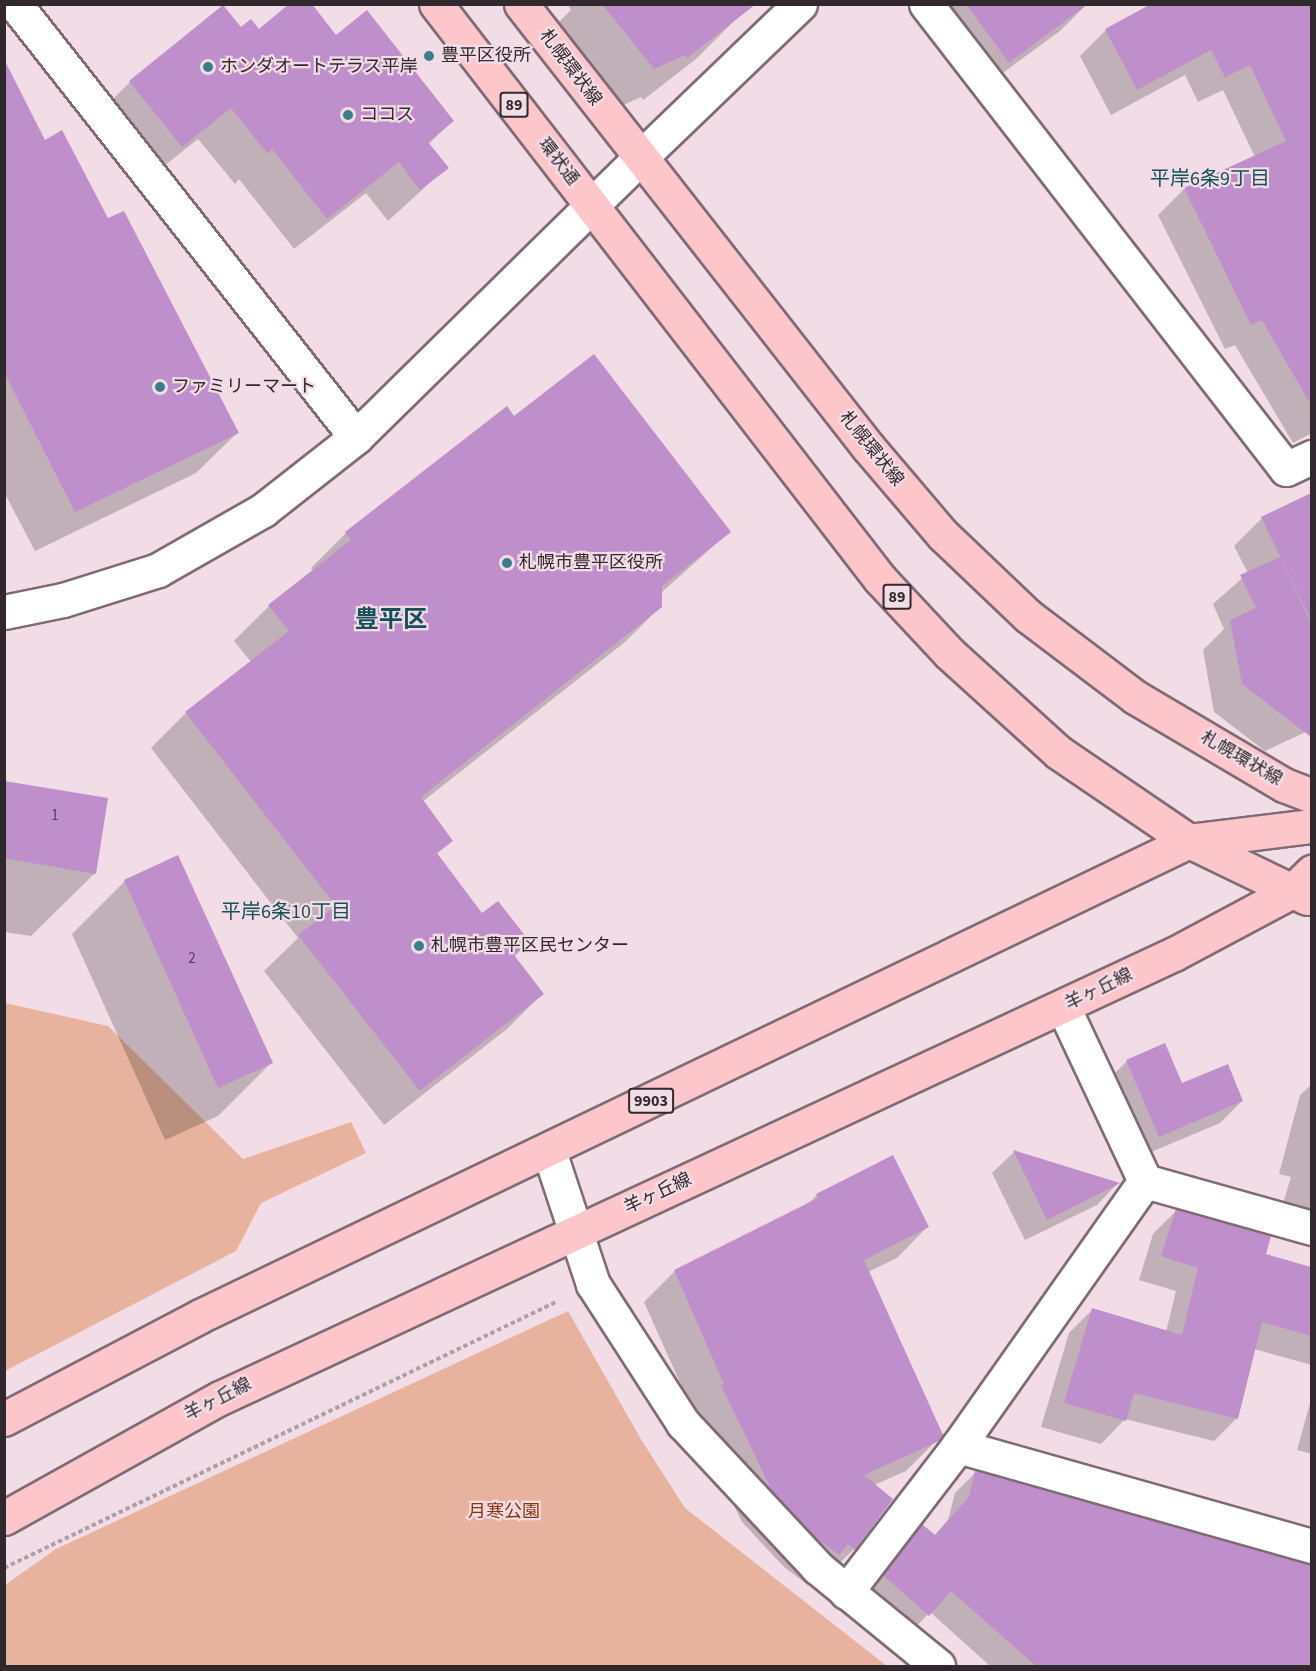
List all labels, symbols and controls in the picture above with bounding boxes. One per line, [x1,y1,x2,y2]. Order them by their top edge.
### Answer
street label: 札幌環状線 [534,26,606,110]
place label: 豊平区役所 [441,45,531,67]
marker: 豊平区役所 [422,49,436,63]
place label: ホンダオートテラス平岸 [220,56,418,78]
marker: ホンダオートテラス平岸 [201,60,215,74]
road number: 89 [499,92,529,118]
place label: ココス [360,104,414,126]
marker: ココス [341,108,355,122]
street label: 環状通 [533,134,583,190]
district label: 平岸6条9丁目 [1150,167,1270,191]
place label: ファミリーマート [172,376,316,398]
marker: ファミリーマート [153,380,167,394]
street label: 札幌環状線 [834,407,908,491]
place label: 札幌市豊平区役所 [519,552,663,574]
marker: 札幌市豊平区役所 [500,556,514,570]
road number: 89 [882,584,912,610]
district label: 豊平区 [355,606,427,634]
street label: 札幌環状線 [1197,727,1285,791]
house number: 1 [51,807,59,825]
district label: 平岸6条10丁目 [221,900,351,924]
place label: 札幌市豊平区民センター [431,935,629,957]
marker: 札幌市豊平区民センター [412,939,426,953]
house number: 2 [188,950,196,968]
street label: 羊ヶ丘線 [1062,965,1136,1015]
road number: 9903 [627,1088,675,1114]
street label: 羊ヶ丘線 [621,1169,695,1219]
street label: 羊ヶ丘線 [181,1374,255,1426]
park label: 月寒公園 [468,1501,540,1523]

